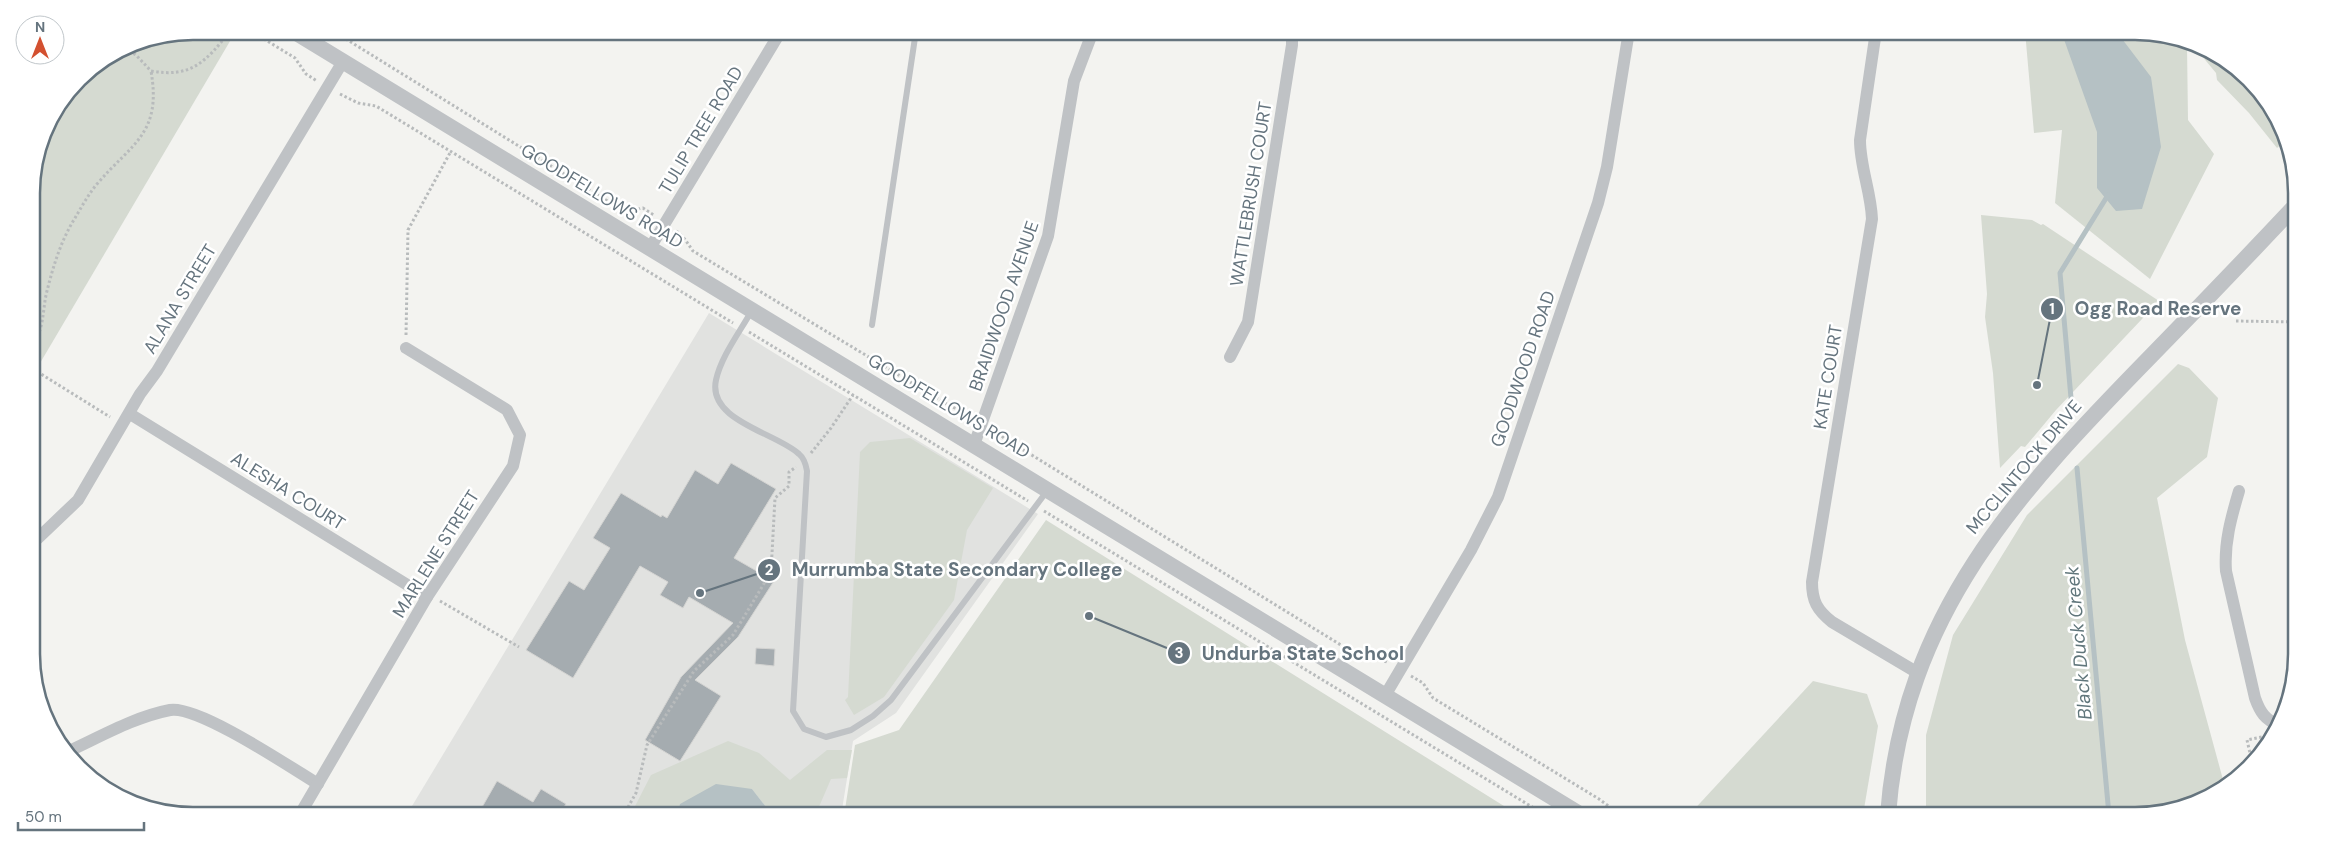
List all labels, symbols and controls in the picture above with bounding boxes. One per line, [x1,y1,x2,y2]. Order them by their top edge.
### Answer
north arrow [15,15,65,65]
text: N [35,18,45,36]
street label: TULIP TREE ROAD [653,62,749,198]
street label: WATTLEBRUSH COURT [1225,100,1277,288]
street label: GOODFELLOWS ROAD [516,138,688,254]
street label: BRAIDWOOD AVENUE [964,218,1044,394]
street label: ALANA STREET [138,240,222,358]
street label: GOODWOOD ROAD [1485,288,1561,450]
callout: Ogg Road Reserve [2039,292,2251,326]
text: Ogg Road Reserve [2075,296,2241,321]
text: 1 [2049,299,2055,319]
street label: KATE COURT [1808,323,1848,431]
street label: GOODFELLOWS ROAD [863,348,1035,464]
street label: MCCLINTOCK DRIVE [1961,395,2087,539]
street label: ALESHA COURT [226,446,350,536]
street label: MARLENE STREET [387,486,485,622]
callout: Murrumba State Secondary College [757,553,1132,587]
text: Murrumba State Secondary College [792,557,1122,582]
text: 2 [765,560,774,580]
water label: Black Duck Creek [2059,565,2098,721]
callout: Undurba State School [1166,636,1414,670]
text: Undurba State School [1202,641,1404,666]
text: 3 [1174,643,1184,663]
scale bar [18,800,144,832]
text: 50 m [25,807,62,827]

